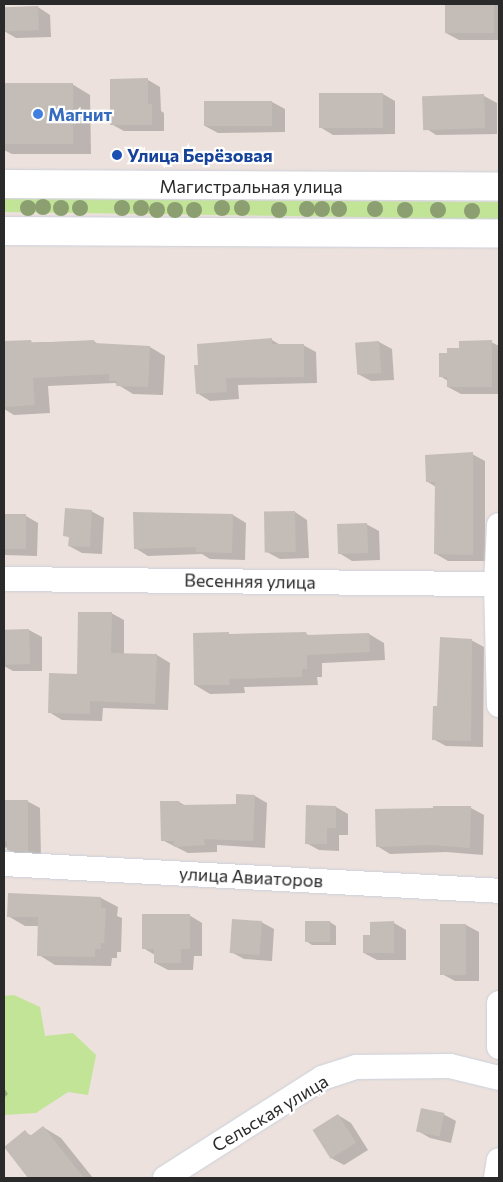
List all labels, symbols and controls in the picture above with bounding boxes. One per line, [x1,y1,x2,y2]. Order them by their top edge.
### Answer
place label: Магнит [48,103,112,125]
marker: Магнит [32,108,44,120]
place label: Улица Берёзовая [127,144,273,166]
marker: Улица Берёзовая [111,149,123,161]
street label: Магистральная улица [159,175,343,197]
street label: Весенняя улица [184,569,316,593]
street label: улица Авиаторов [178,862,324,892]
street label: Сельская улица [208,1070,332,1156]

